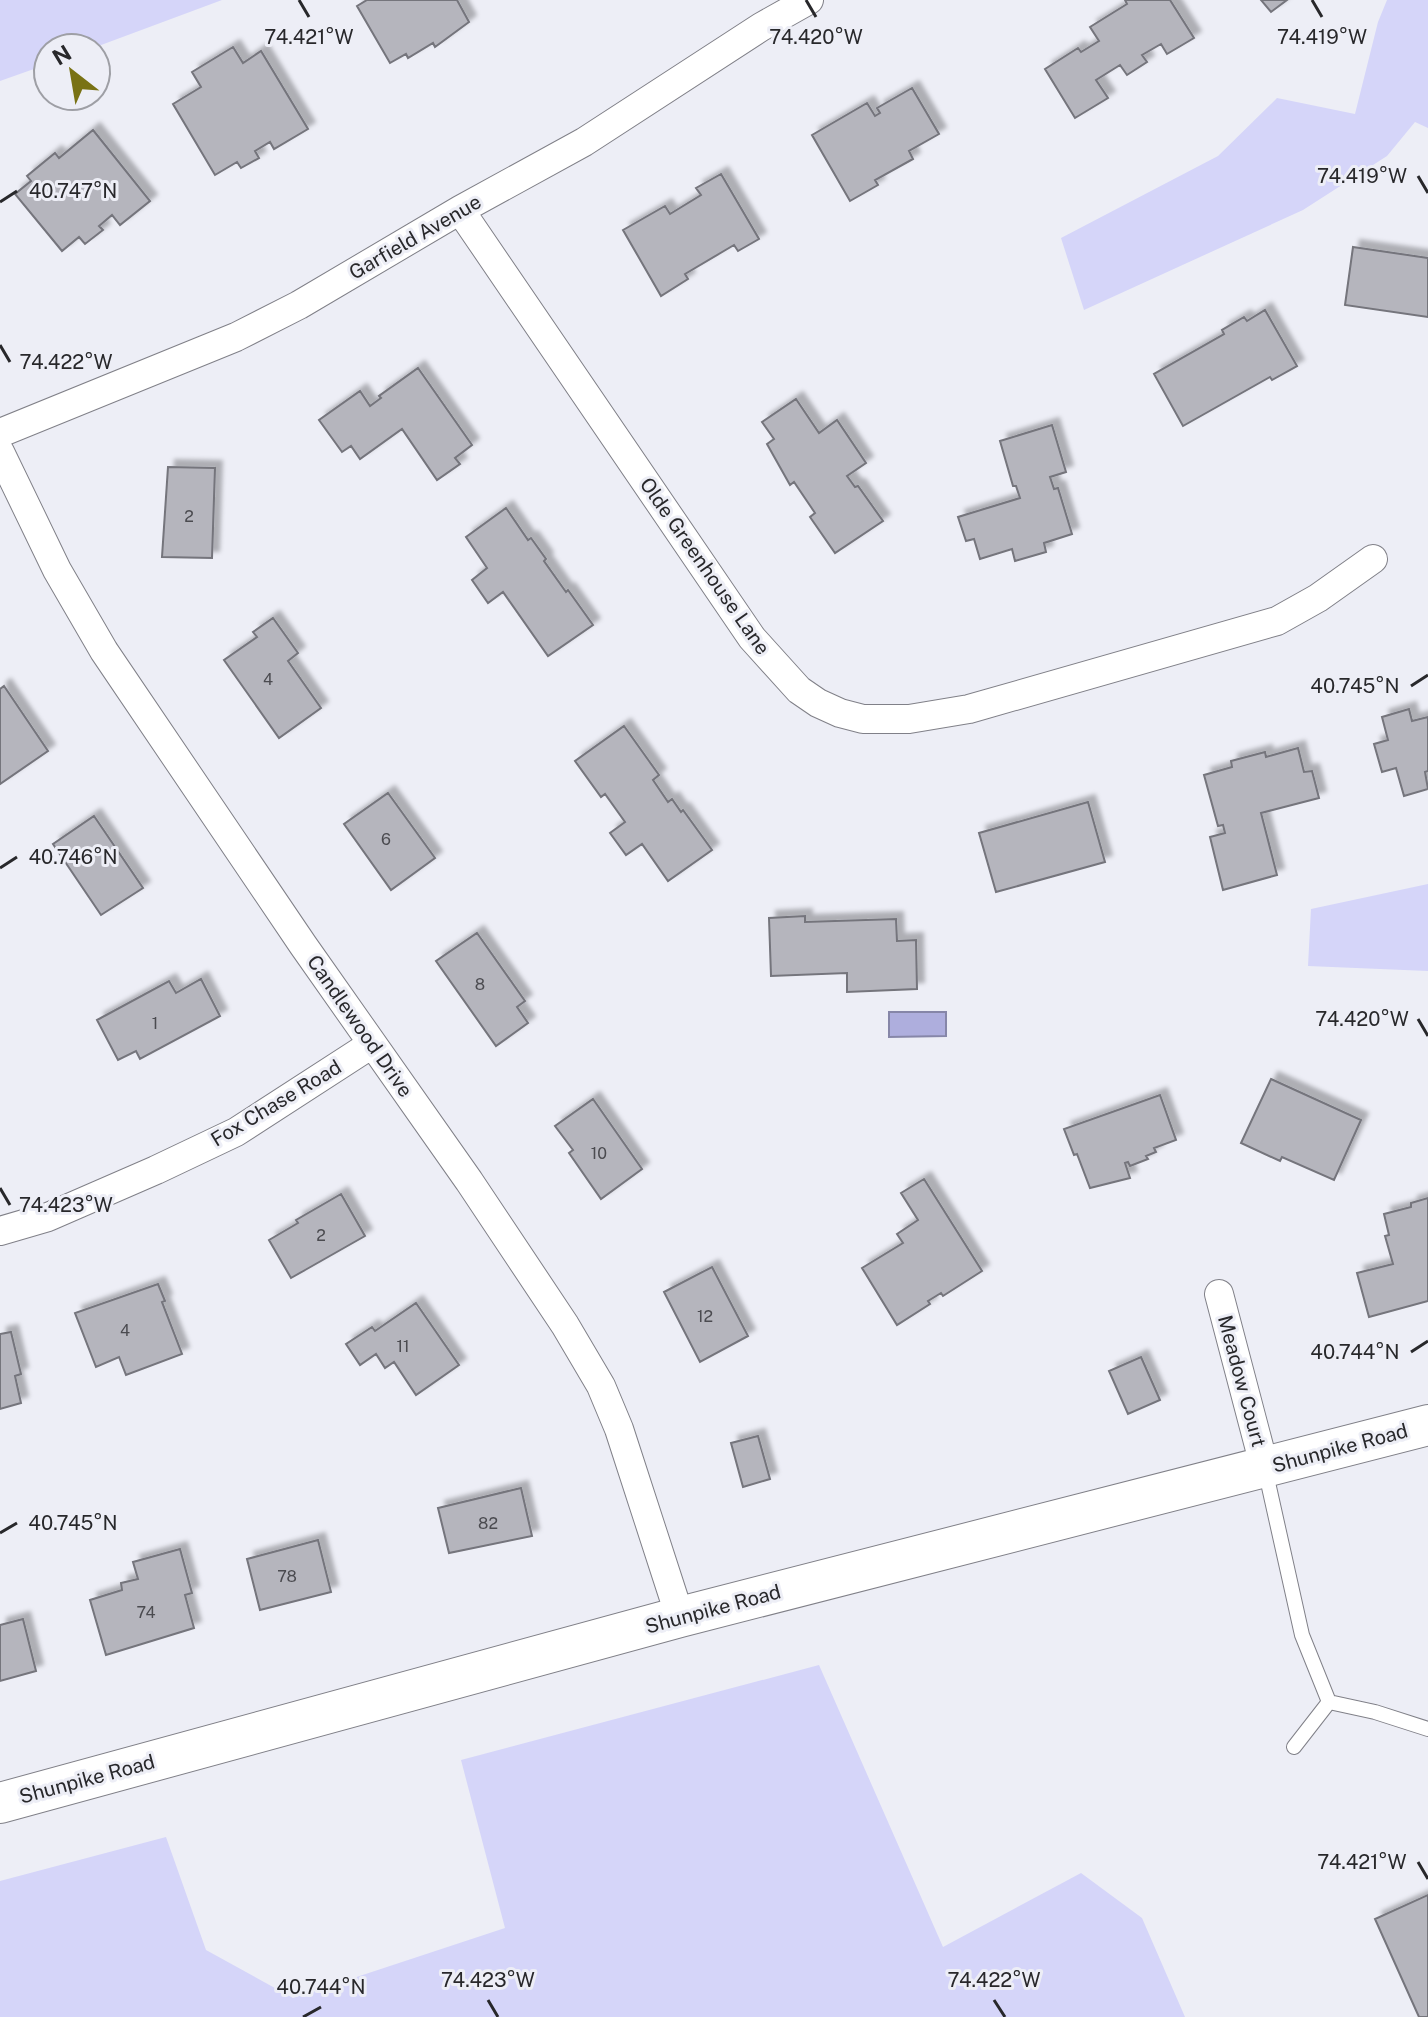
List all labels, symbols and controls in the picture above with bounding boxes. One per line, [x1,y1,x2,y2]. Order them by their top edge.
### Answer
text: 74.421°W [264,25,354,49]
text: 74.420°W [769,25,863,49]
text: 74.419°W [1277,25,1367,49]
north arrow [32,32,112,112]
text: N [48,39,76,70]
text: 74.419°W [1317,164,1407,188]
text: 40.747°N [29,179,117,203]
street label: Garfield Avenue [345,189,485,285]
text: 74.422°W [19,350,113,374]
street label: Olde Greenhouse Lane [635,473,775,659]
house number: 2 [184,507,194,526]
house number: 4 [263,670,273,689]
text: 40.745°N [1310,674,1400,698]
house number: 6 [381,830,391,849]
text: 40.746°N [28,845,118,869]
street label: Candlewood Drive [302,950,418,1102]
house number: 8 [475,975,485,994]
text: 74.420°W [1315,1007,1409,1031]
house number: 1 [152,1014,158,1033]
street label: Fox Chase Road [206,1055,346,1151]
house number: 10 [591,1144,607,1163]
text: 74.423°W [19,1193,113,1217]
house number: 2 [316,1226,326,1245]
house number: 12 [697,1307,713,1326]
street label: Meadow Court [1213,1313,1271,1449]
house number: 4 [120,1321,130,1340]
house number: 11 [396,1337,410,1356]
text: 40.744°N [1310,1340,1400,1364]
street label: Shunpike Road [1270,1418,1410,1478]
text: 40.745°N [28,1511,118,1535]
house number: 82 [478,1514,498,1533]
house number: 78 [277,1567,297,1586]
street label: Shunpike Road [643,1579,783,1639]
house number: 74 [136,1603,156,1622]
street label: Shunpike Road [17,1749,157,1809]
text: 74.421°W [1317,1850,1407,1874]
text: 74.423°W [441,1968,535,1992]
text: 74.422°W [947,1968,1041,1992]
text: 40.744°N [276,1975,366,1999]

